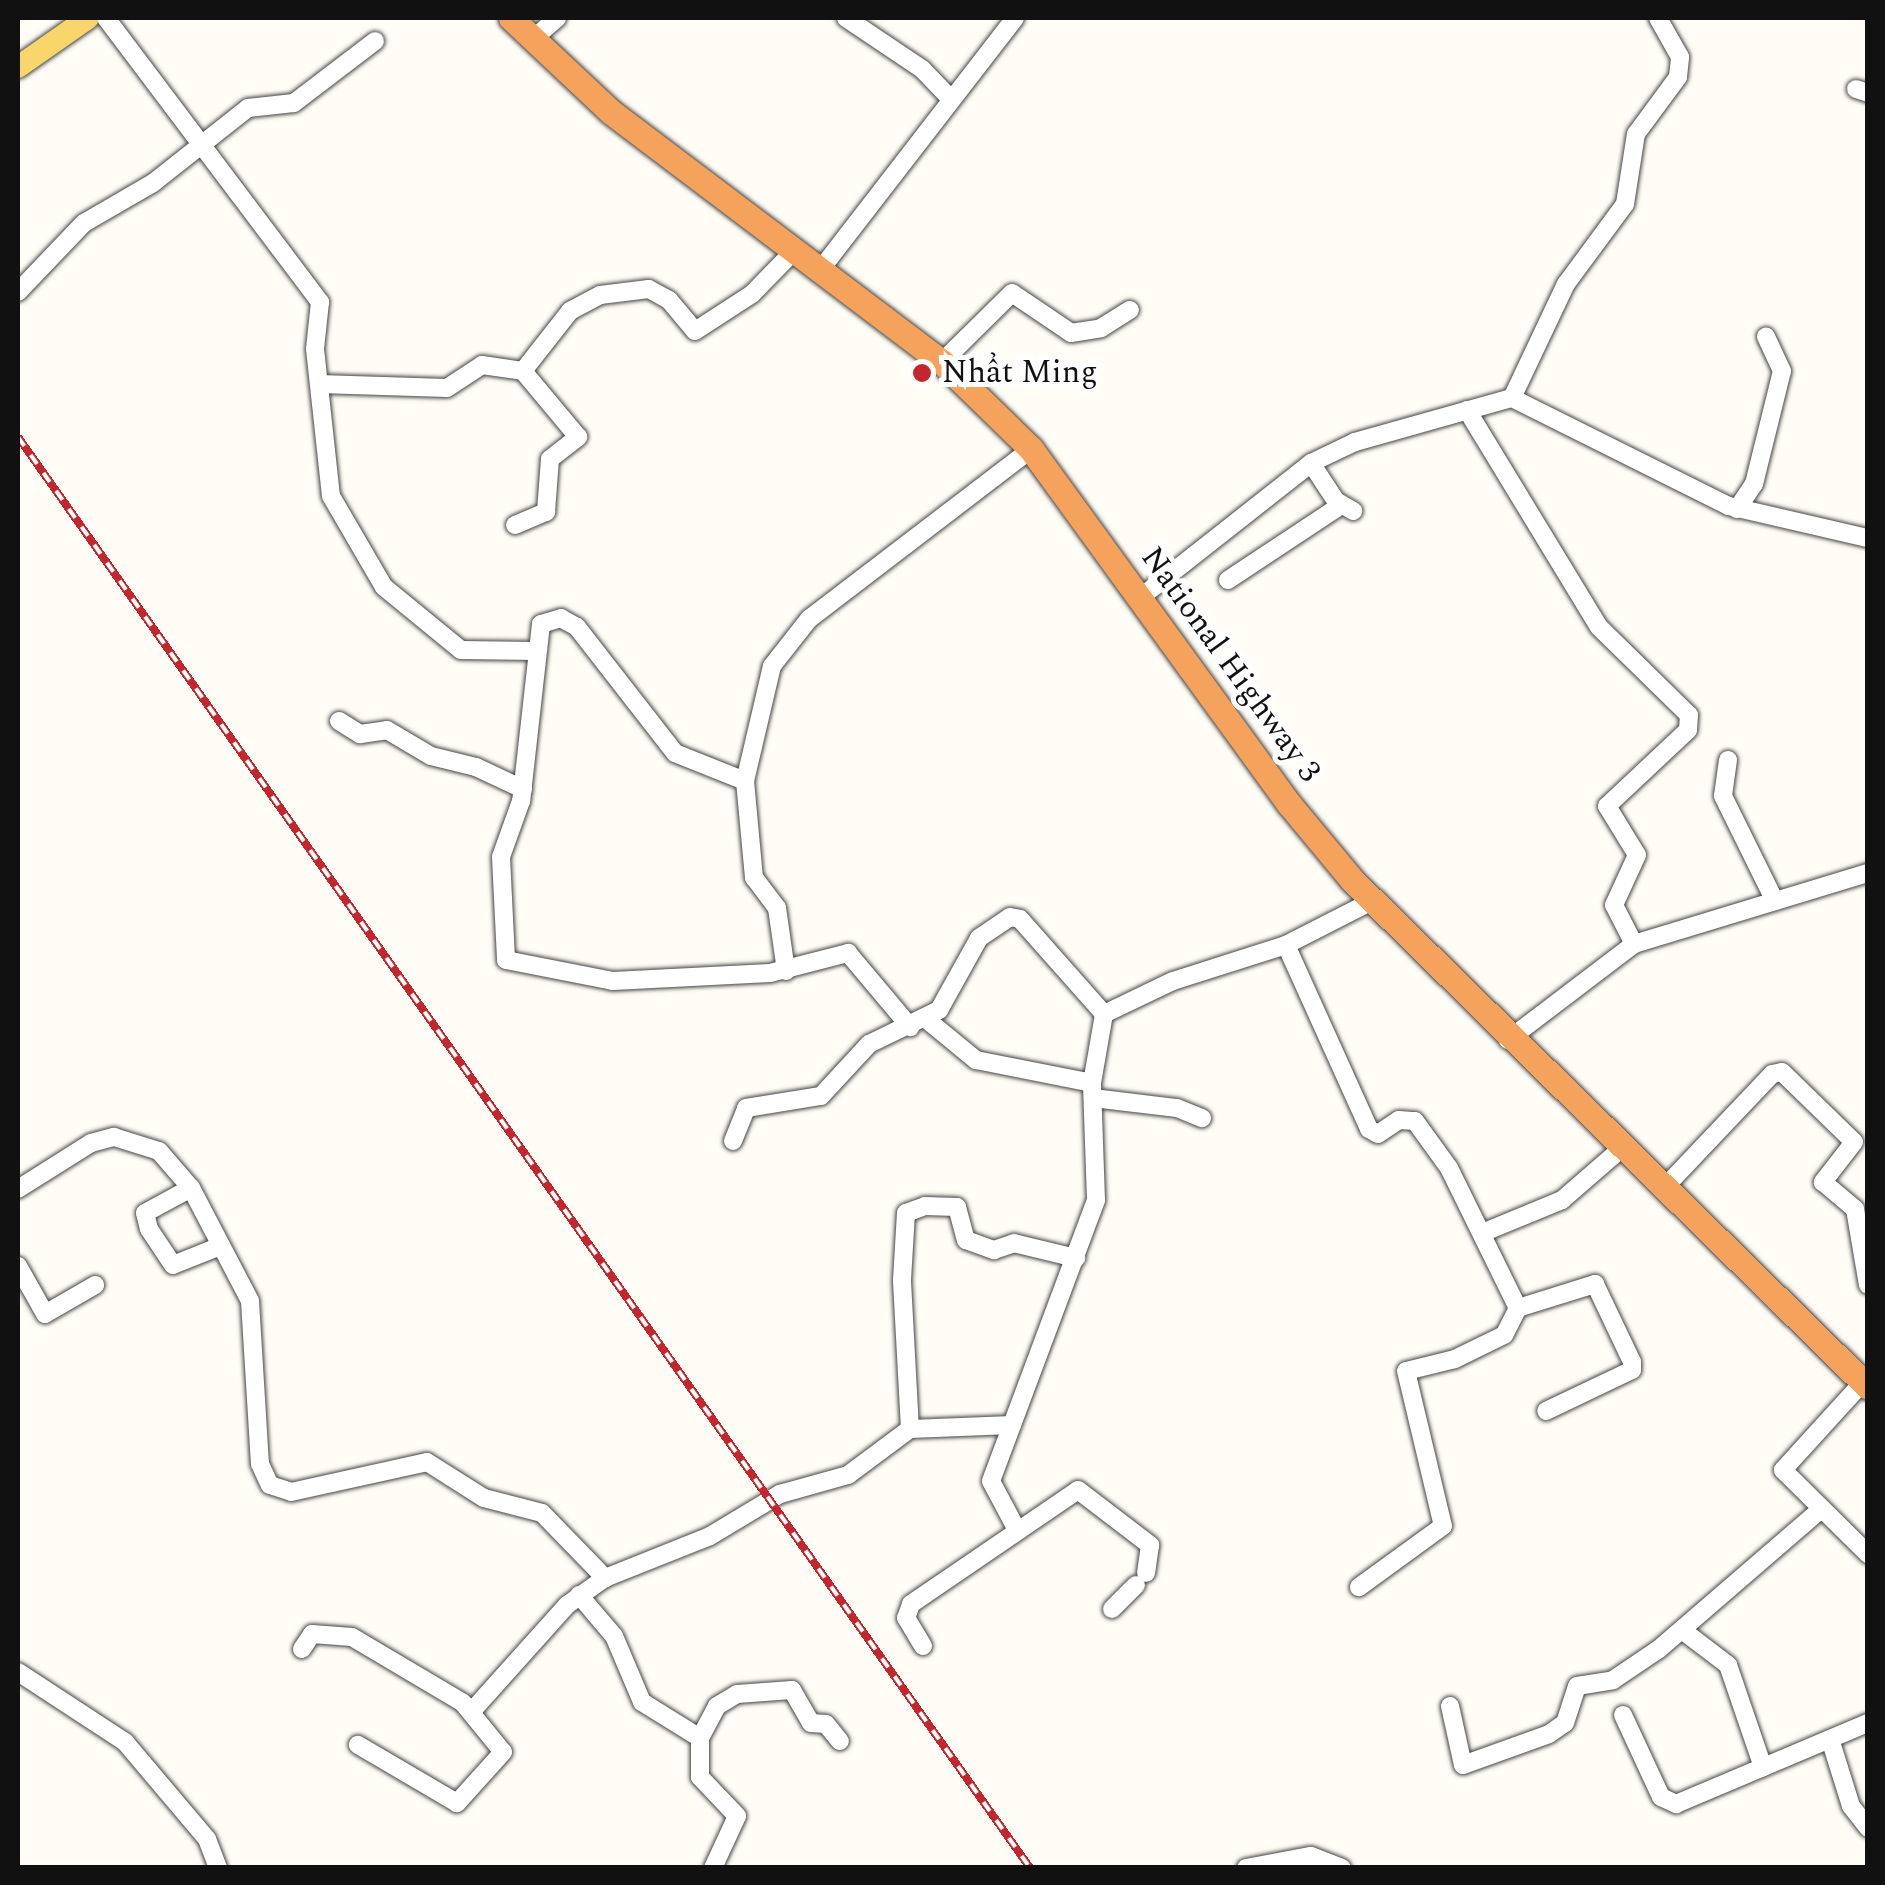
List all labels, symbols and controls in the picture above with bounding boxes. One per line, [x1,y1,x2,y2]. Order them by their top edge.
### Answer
place label: Nhẩt Ming [942,354,1098,392]
marker: Nhẩt Ming [911,362,933,384]
street label: National Highway 3 [1132,540,1328,790]

